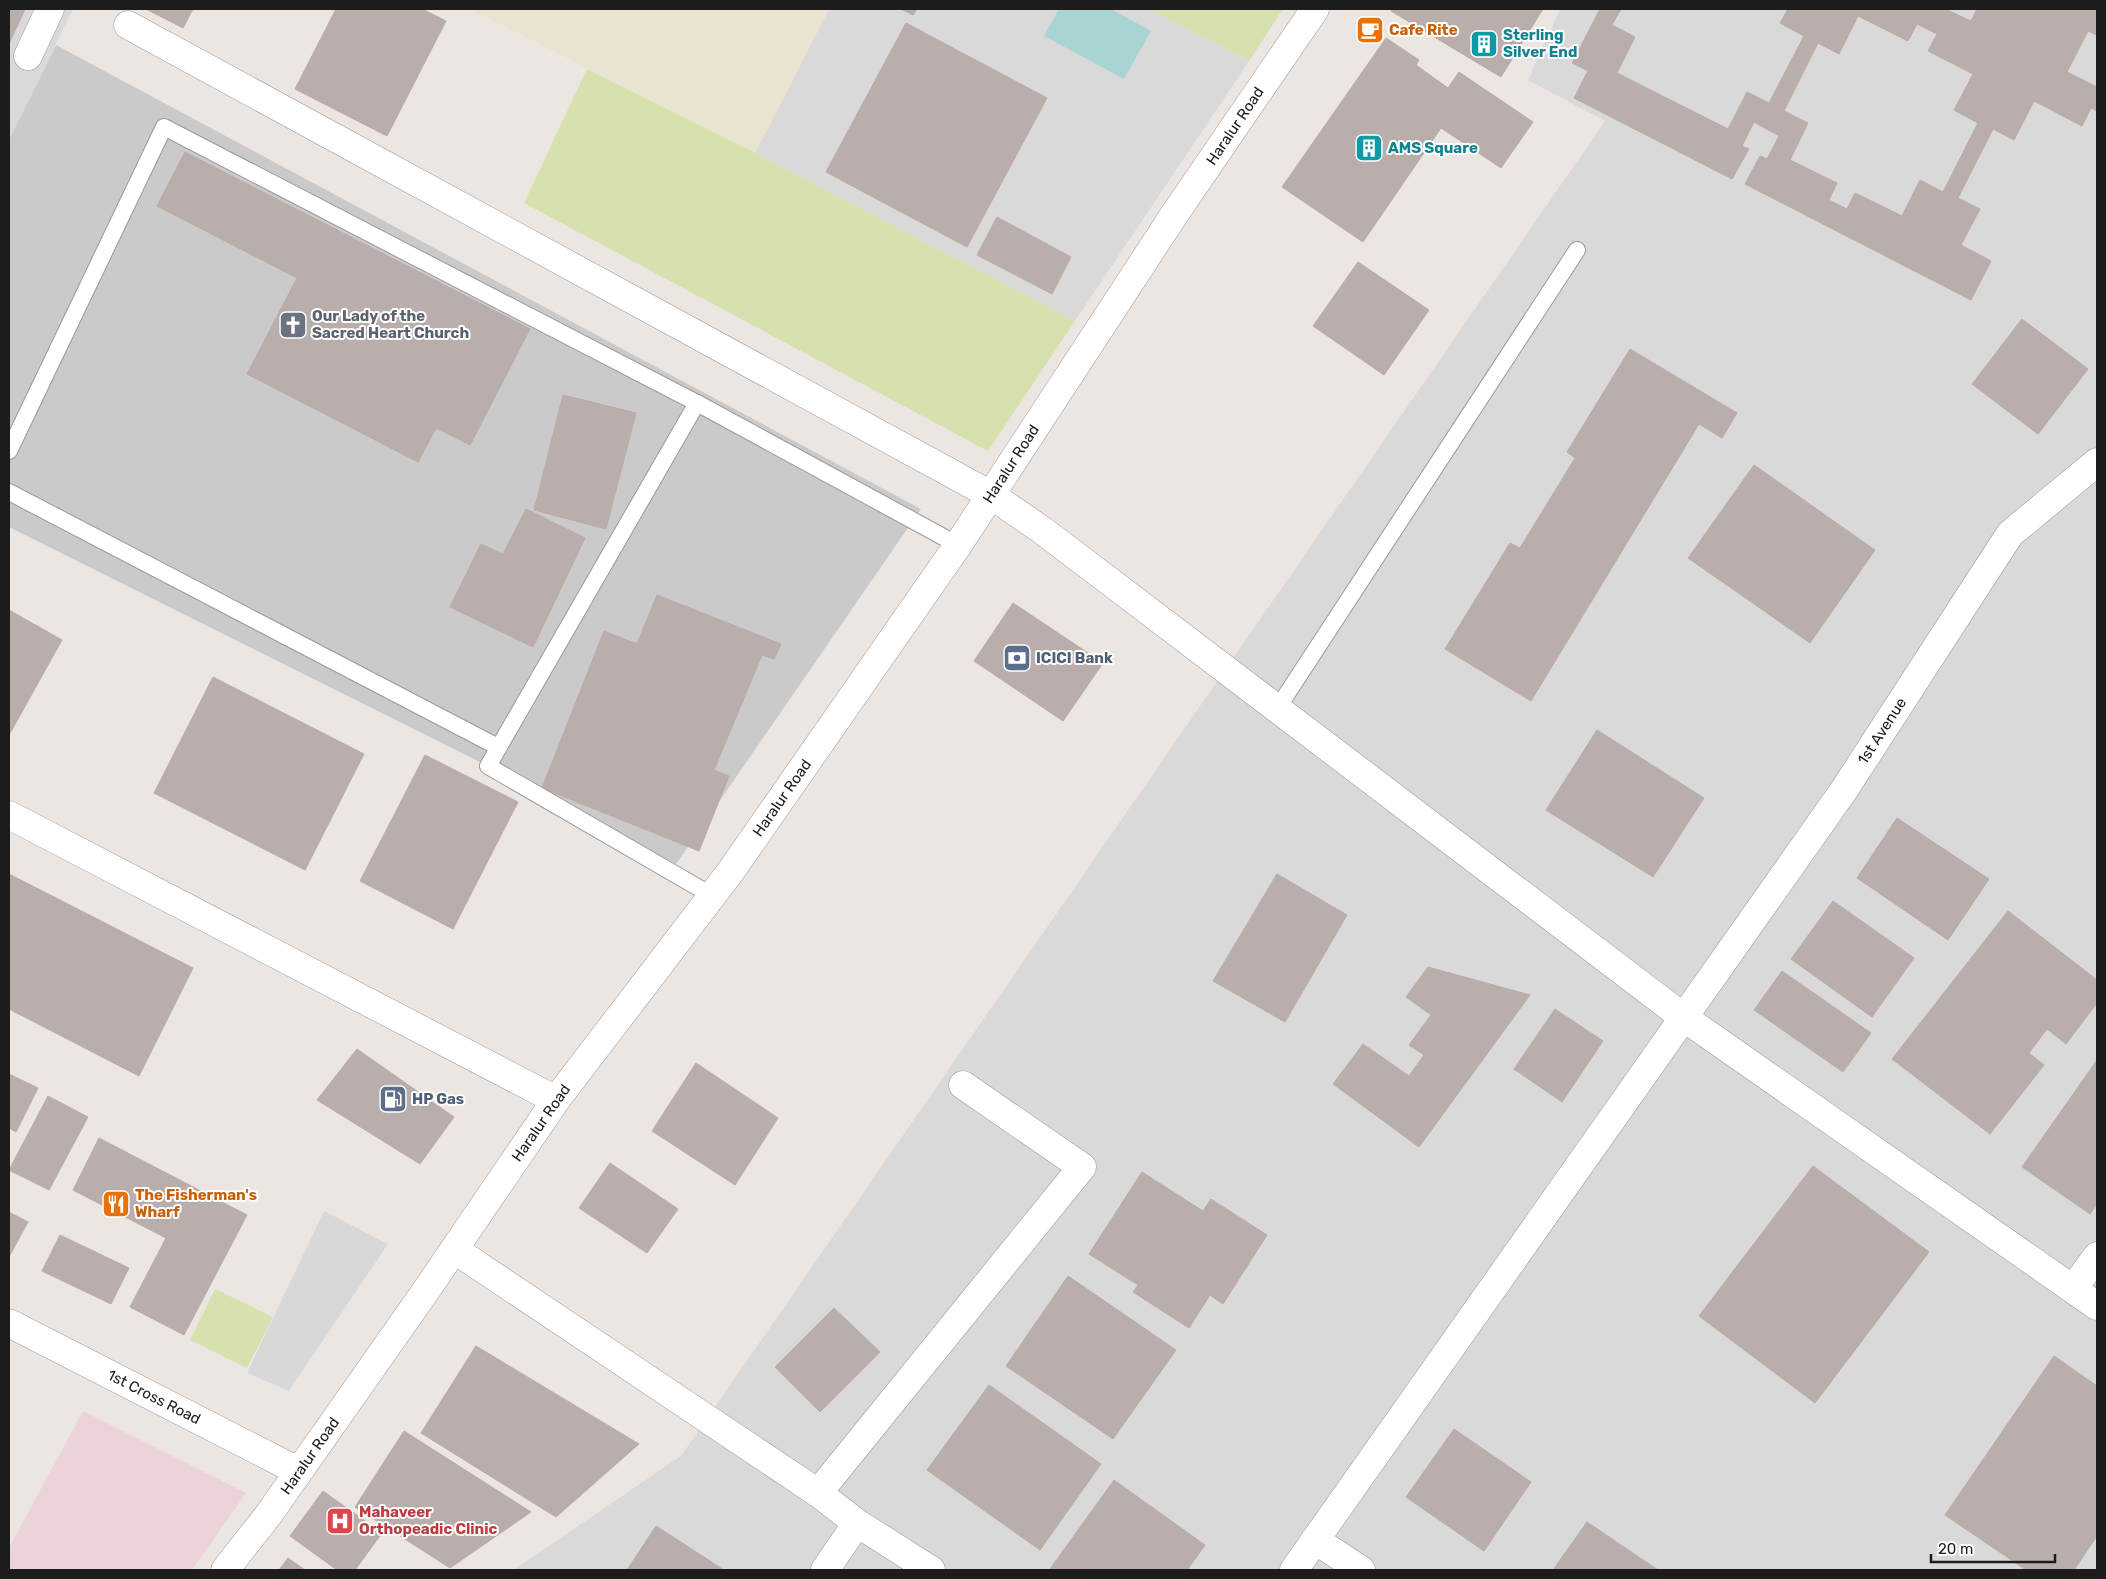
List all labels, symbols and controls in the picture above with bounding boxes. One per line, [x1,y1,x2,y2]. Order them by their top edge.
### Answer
cafe icon: Cafe Rite [1355,15,1385,45]
place label: Cafe Rite [1389,21,1458,39]
place label: Sterling Silver End [1503,26,1577,61]
building icon: Sterling Silver End [1469,29,1499,59]
street label: Haralur Road [1202,84,1268,168]
building icon: AMS Square [1354,133,1384,163]
place label: AMS Square [1388,139,1478,157]
place label: Our Lady of the Sacred Heart Church [312,307,469,342]
church icon: Our Lady of the Sacred Heart Church [278,310,308,340]
street label: Haralur Road [979,421,1043,507]
bank icon: ICICI Bank [1002,643,1032,673]
place label: ICICI Bank [1036,649,1113,667]
street label: 1st Avenue [1854,694,1910,768]
street label: Haralur Road [749,756,815,840]
street label: Haralur Road [508,1081,574,1165]
fuel station icon: HP Gas [378,1084,408,1114]
place label: HP Gas [412,1090,464,1108]
place label: The Fisherman's Wharf [135,1186,257,1221]
restaurant icon: The Fisherman's Wharf [101,1189,131,1219]
street label: 1st Cross Road [104,1366,204,1428]
street label: Haralur Road [277,1414,343,1498]
place label: Mahaveer Orthopeadic Clinic [359,1503,497,1538]
hospital icon: Mahaveer Orthopeadic Clinic [325,1506,355,1536]
scale bar [1931,1532,2055,1564]
text: 20 m [1938,1540,1973,1558]

